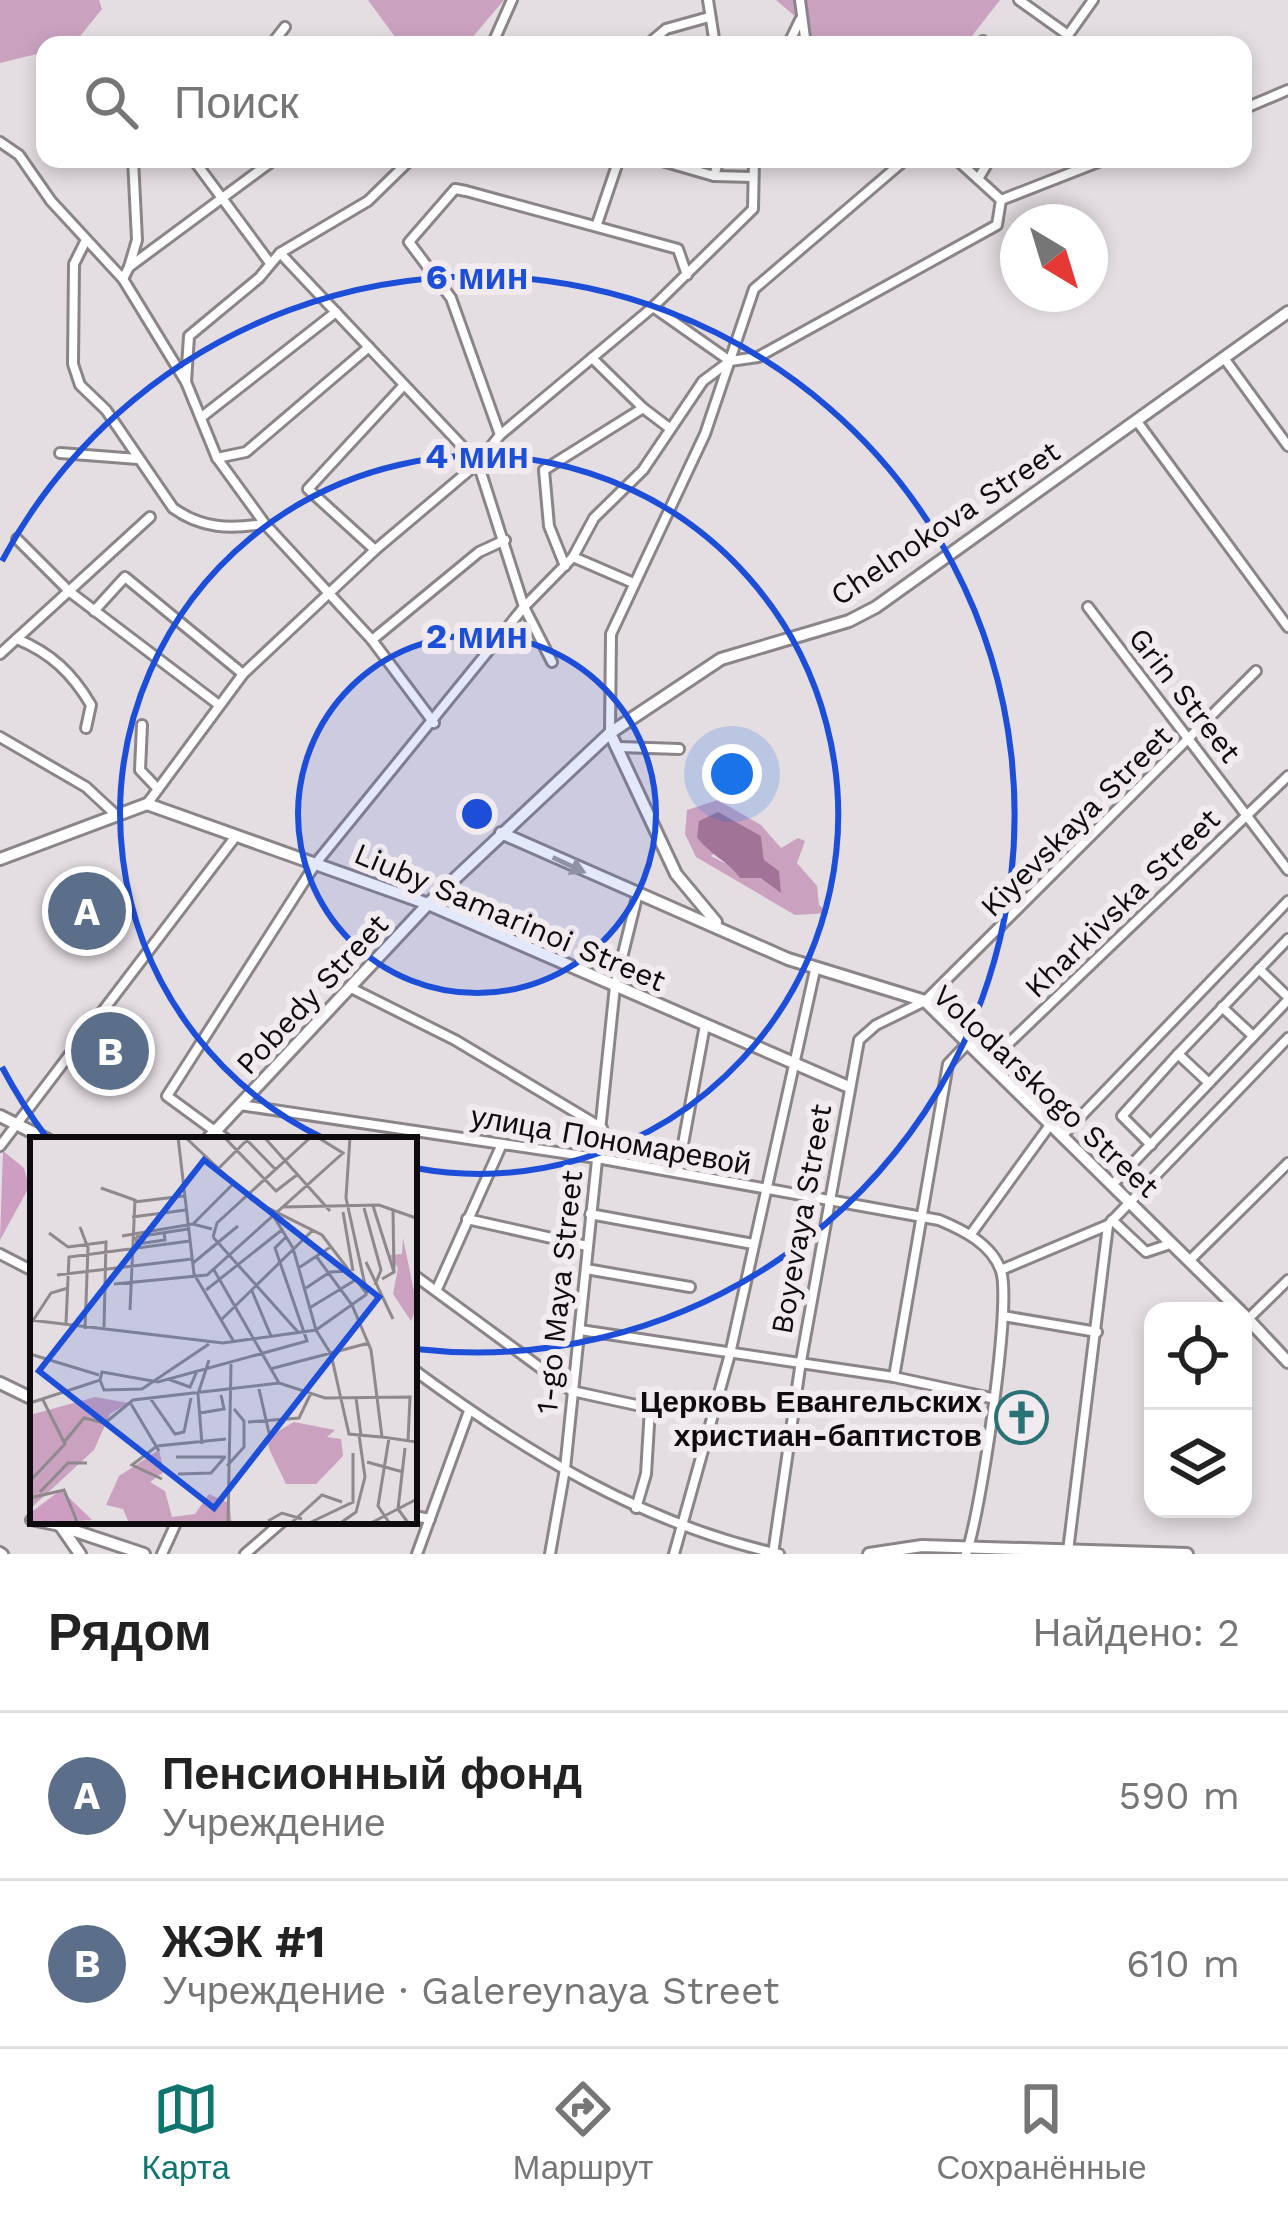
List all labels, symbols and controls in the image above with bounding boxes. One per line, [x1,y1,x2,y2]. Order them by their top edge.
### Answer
search box [36,36,1252,168]
icon: search [78,69,144,135]
text: Поиск [174,76,299,129]
north arrow [1000,204,1108,312]
text: 6 мин [426,256,528,298]
street label: Chelnokova Street [824,433,1067,613]
text: 4 мин [425,435,529,477]
text: 2 мин [426,615,528,657]
street label: Grin Street [1122,621,1249,770]
street label: Kiyevskaya Street [973,718,1179,924]
your location [702,744,762,804]
centre of rings [456,793,498,835]
street label: Kharkivska Street [1017,801,1227,1005]
street label: Liuby Samarinoi Street [349,836,671,999]
one-way arrow [552,855,587,875]
pin: A [48,866,126,956]
street label: Pobedy Street [229,906,395,1081]
street label: Volodarskogo Street [926,977,1166,1205]
pin: B [71,1006,149,1096]
street label: улица Пономаревой [468,1098,754,1182]
street label: Boyevaya Street [764,1101,839,1337]
inset map [30,1137,417,1524]
street label: 1-go Maya Street [529,1168,589,1415]
map controls [1144,1302,1252,1518]
button: locate [1144,1302,1252,1410]
place label: Церковь Евангельских христиан-баптистов [640,1384,982,1453]
church icon: Церковь Евангельских христиан-баптистов [993,1390,1049,1446]
button: layers [1144,1410,1252,1518]
text: Рядом [48,1603,212,1662]
text: Найдено: 2 [1033,1610,1240,1655]
text: Пенсионный фонд [162,1747,582,1800]
text: A [74,1773,100,1818]
text: 590 m [1119,1773,1240,1818]
text: Учреждение [162,1800,386,1845]
text: ЖЭК #1 [162,1915,325,1968]
text: B [74,1941,100,1986]
text: 610 m [1126,1941,1240,1986]
text: Учреждение · Galereynaya Street [162,1968,779,2013]
tab: Карта [141,2076,230,2187]
tab: Маршрут [513,2076,653,2187]
tab: Сохранённые [936,2076,1147,2187]

